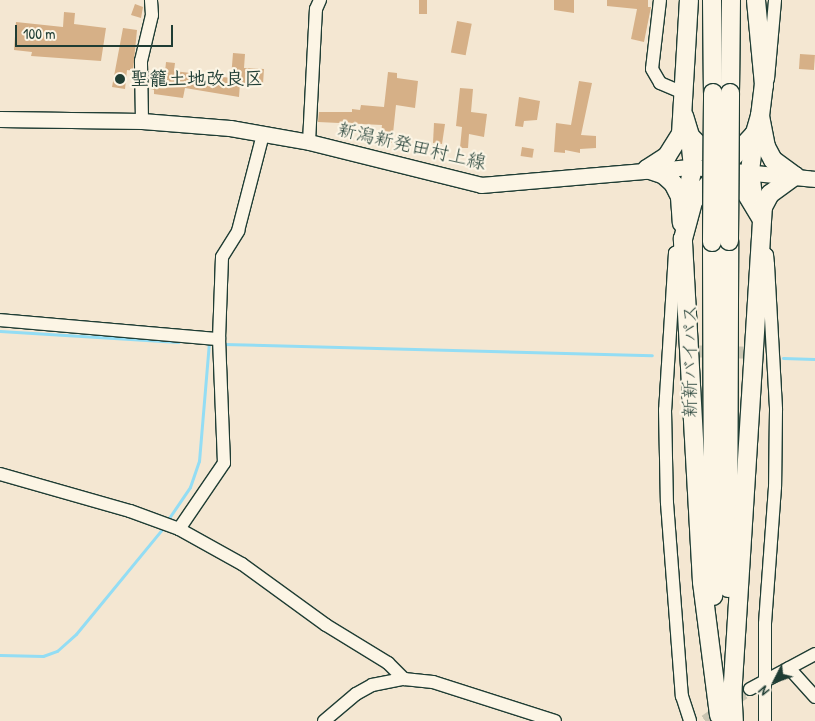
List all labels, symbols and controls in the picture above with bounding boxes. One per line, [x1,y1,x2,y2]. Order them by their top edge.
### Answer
scale bar [18,15,175,47]
text: 100 m [23,23,56,44]
place label: 聖籠土地改良区 [130,68,263,90]
marker: 聖籠土地改良区 [114,73,126,85]
street label: 新潟新発田村上線 [335,118,489,174]
street label: 新新バイパス [679,304,701,418]
north arrow [750,656,800,706]
text: N [754,682,773,700]

